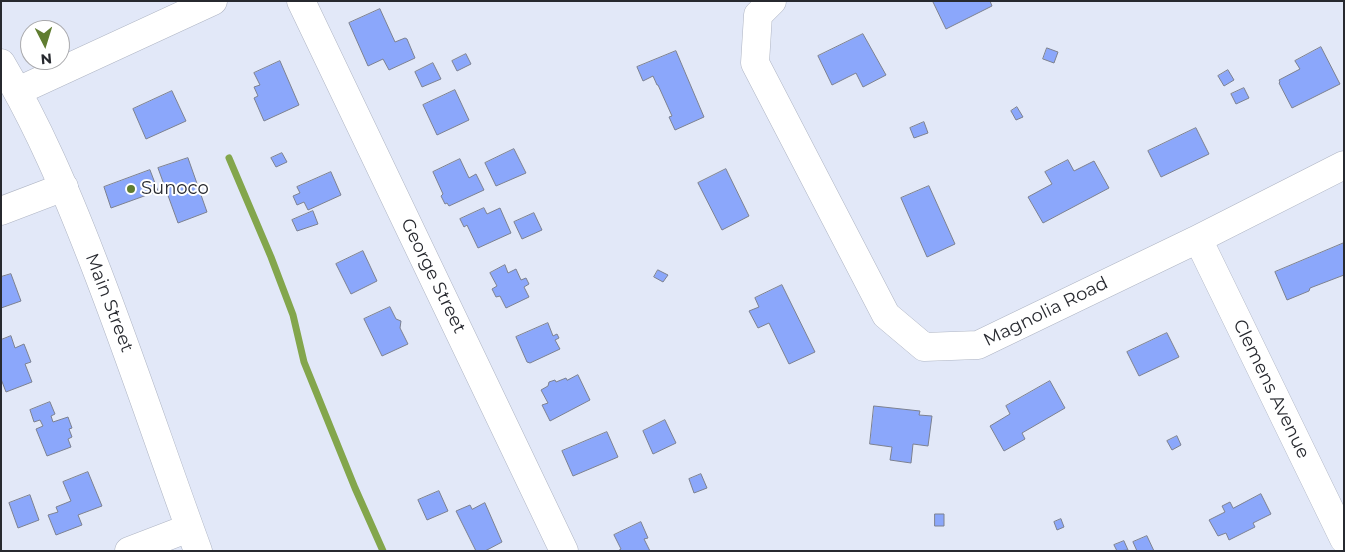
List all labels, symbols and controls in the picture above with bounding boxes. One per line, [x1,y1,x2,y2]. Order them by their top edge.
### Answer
north arrow [20,20,70,70]
text: N [40,49,53,68]
place label: Sunoco [141,178,209,200]
marker: Sunoco [125,183,137,195]
street label: George Street [396,215,470,337]
street label: Main Street [80,251,138,355]
street label: Magnolia Road [980,273,1112,351]
street label: Clemens Avenue [1228,316,1314,462]

